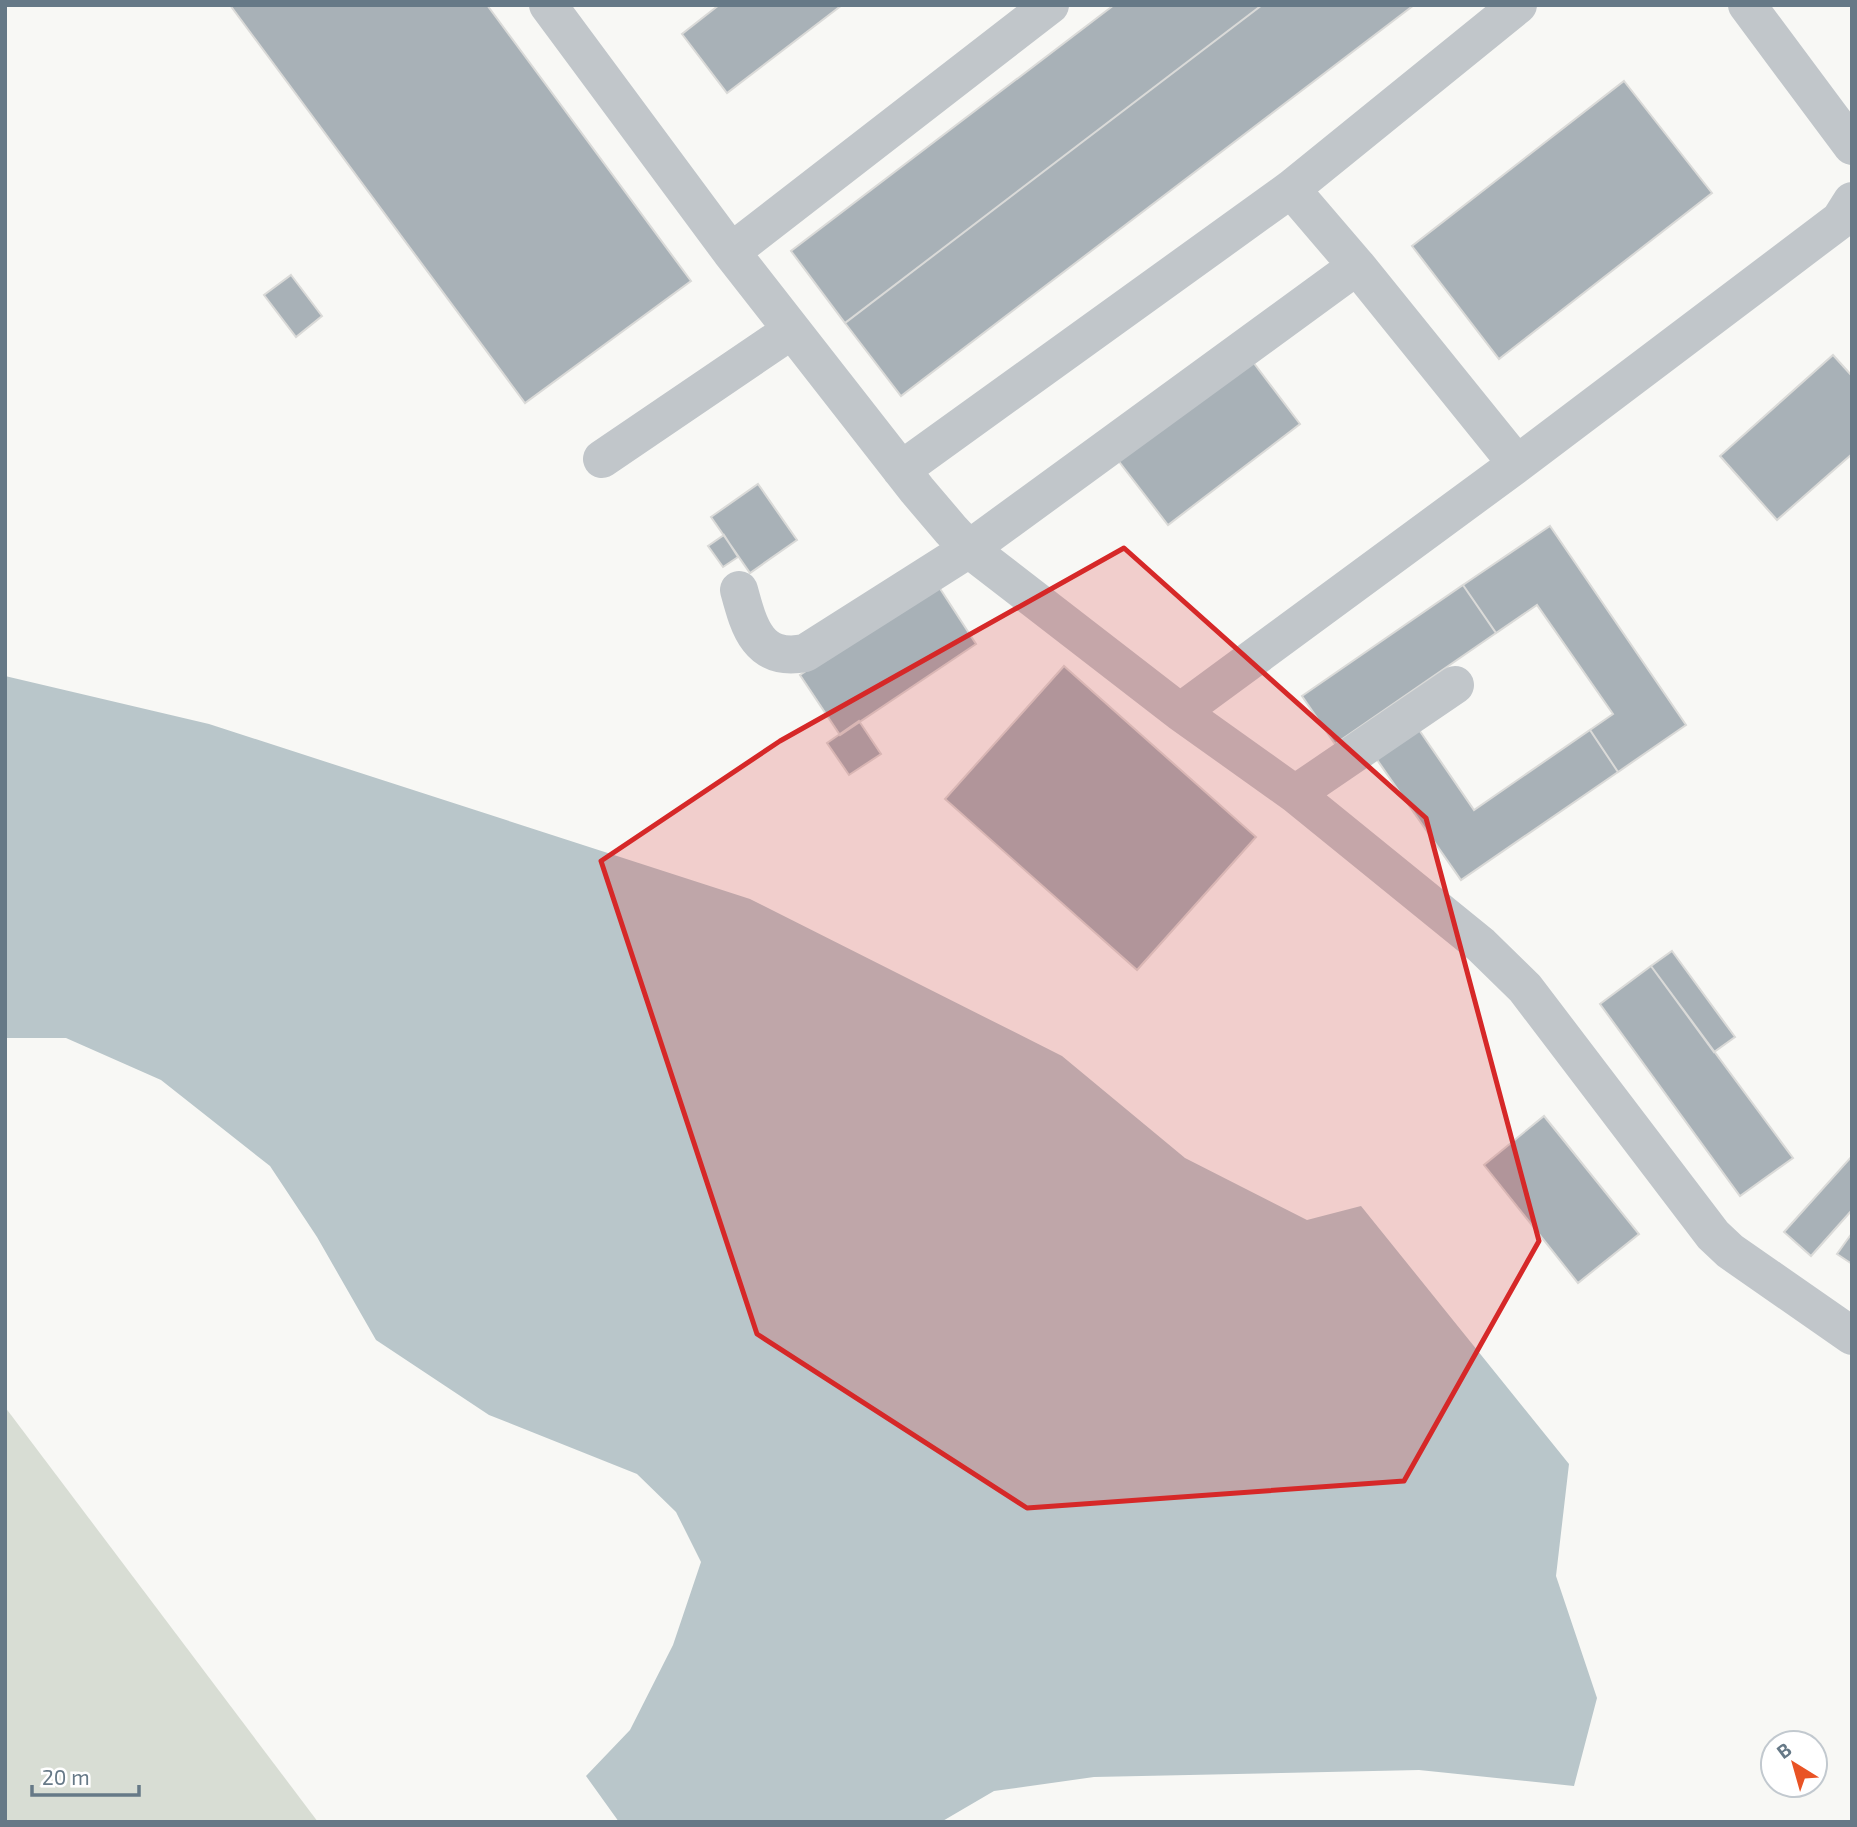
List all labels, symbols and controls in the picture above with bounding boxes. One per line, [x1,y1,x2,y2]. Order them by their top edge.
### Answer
north arrow [1759,1729,1829,1799]
text: B [1772,1737,1795,1763]
scale bar [32,1754,138,1798]
text: 20 m [42,1764,90,1789]

